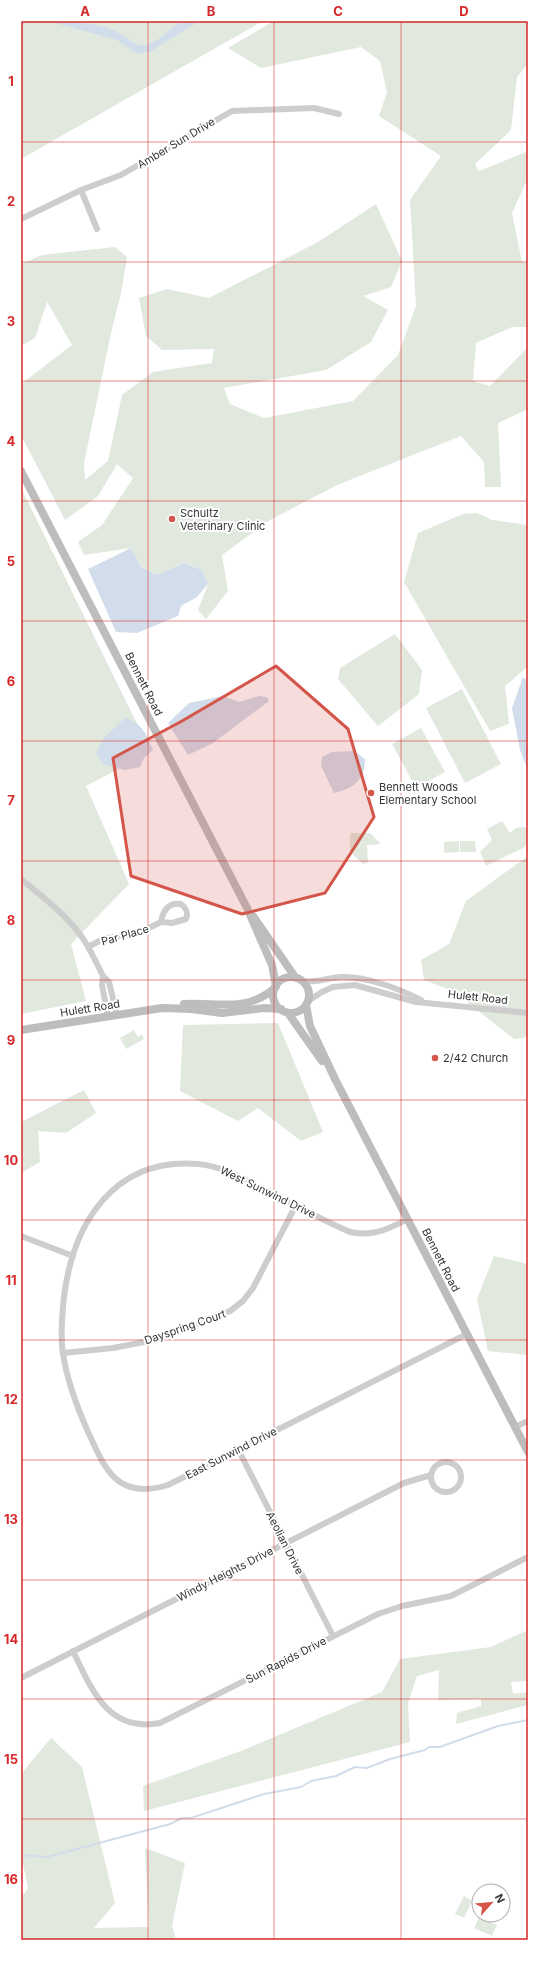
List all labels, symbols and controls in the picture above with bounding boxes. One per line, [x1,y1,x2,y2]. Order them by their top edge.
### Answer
text: A [80,3,90,19]
text: B [207,3,216,19]
text: C [333,3,343,19]
text: D [459,3,469,19]
text: 1 [8,73,14,89]
street label: Amber Sun Drive [135,114,217,172]
text: 2 [7,193,15,209]
text: 3 [7,313,15,329]
text: 4 [7,433,16,449]
place label: Schultz Veterinary Clinic [180,506,265,533]
marker: Schultz Veterinary Clinic [167,514,177,524]
text: 5 [7,553,15,569]
street label: Bennett Road [122,650,166,718]
text: 6 [7,673,15,689]
place label: Bennett Woods Elementary School [379,780,476,807]
marker: Bennett Woods Elementary School [366,788,376,798]
text: 7 [7,792,15,808]
text: 8 [7,912,15,928]
street label: Par Place [100,922,150,948]
street label: Hulett Road [447,987,509,1007]
street label: Hulett Road [59,996,121,1020]
text: 9 [7,1032,15,1048]
place label: 2/42 Church [443,1051,508,1065]
marker: 2/42 Church [430,1053,440,1063]
text: 10 [4,1152,18,1168]
street label: West Sunwind Drive [218,1163,318,1221]
street label: Bennett Road [419,1226,463,1294]
text: 11 [5,1272,17,1288]
street label: Dayspring Court [143,1306,228,1347]
text: 12 [4,1391,18,1407]
street label: East Sunwind Drive [183,1424,279,1482]
street label: Aeolian Drive [263,1509,307,1577]
text: 13 [4,1511,18,1527]
street label: Windy Heights Drive [174,1544,276,1604]
text: 14 [4,1631,18,1647]
street label: Sun Rapids Drive [243,1634,329,1686]
text: 15 [4,1751,18,1767]
text: 16 [4,1871,18,1887]
north arrow [471,1883,511,1923]
text: N [492,1892,508,1905]

